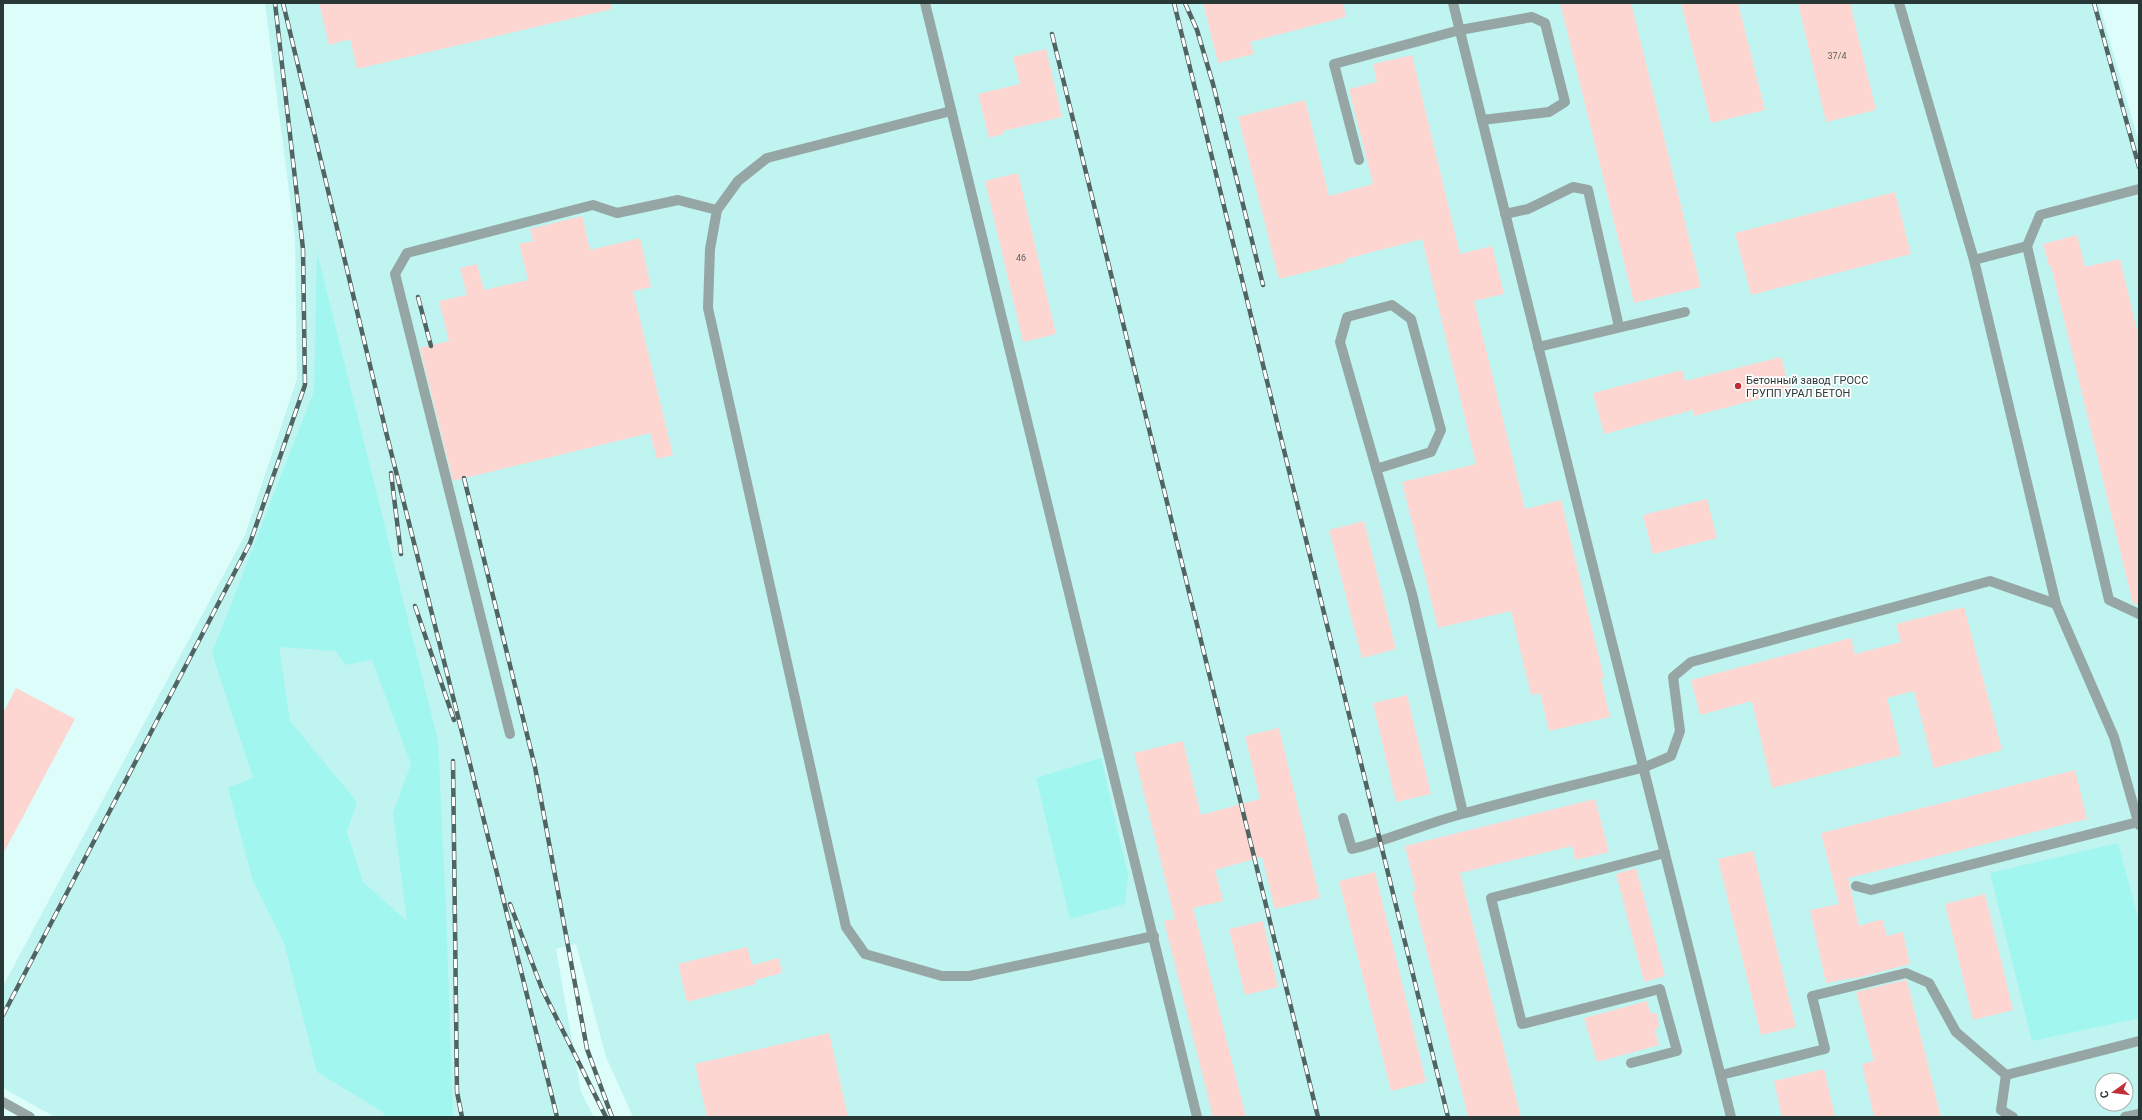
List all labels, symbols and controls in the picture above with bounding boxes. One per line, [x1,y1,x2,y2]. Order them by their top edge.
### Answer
house number: 37/4 [1828,51,1846,61]
house number: 46 [1016,253,1026,263]
place label: Бетонный завод ГРОСС ГРУПП УРАЛ БЕТОН [1746,374,1868,400]
marker: Бетонный завод ГРОСС ГРУПП УРАЛ БЕТОН [1733,381,1743,391]
north arrow [2094,1072,2134,1112]
text: С [2098,1089,2112,1099]

